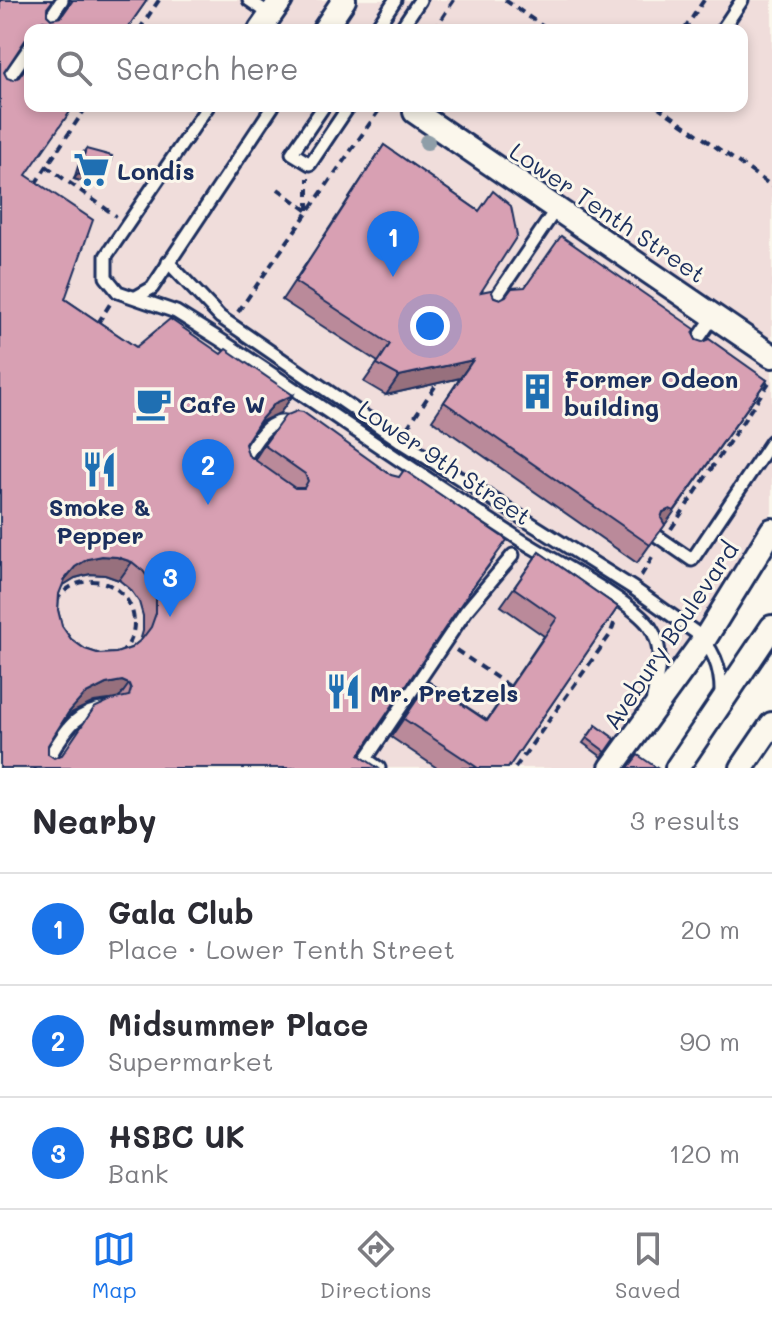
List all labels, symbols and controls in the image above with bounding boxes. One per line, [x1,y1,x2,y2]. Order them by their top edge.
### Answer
search box [24,24,748,112]
icon: search [52,46,96,90]
text: Search here [116,48,299,88]
street label: Lower Tenth Street [504,135,712,289]
supermarket icon: Londis [72,151,110,189]
place label: Londis [117,155,195,186]
pin: 1 [367,211,419,277]
your location [410,306,450,346]
place label: Former Odeon building [564,363,738,422]
building icon: Former Odeon building [519,373,557,411]
cafe icon: Cafe W [134,384,172,422]
place label: Cafe W [179,388,265,419]
street label: Lower 9th Street [352,393,538,531]
pin: 2 [182,439,234,505]
restaurant icon: Smoke & Pepper [81,450,119,488]
place label: Smoke & Pepper [49,491,151,550]
street label: Avebury Boulevard [595,535,745,735]
pin: 3 [144,551,196,617]
restaurant icon: Mr. Pretzels [325,673,363,711]
place label: Mr. Pretzels [370,677,518,708]
text: Nearby [32,798,157,843]
text: 3 results [630,803,740,837]
text: Gala Club [108,892,253,932]
text: 1 [52,912,64,946]
text: 20 m [680,912,740,946]
text: Place · Lower Tenth Street [108,932,455,966]
text: Midsummer Place [108,1004,369,1044]
text: 2 [51,1024,65,1058]
text: 90 m [680,1024,740,1058]
text: Supermarket [108,1044,273,1078]
text: HSBC UK [108,1116,245,1156]
text: 3 [50,1136,66,1170]
text: 120 m [669,1136,740,1170]
text: Bank [108,1156,169,1190]
tab: Map [92,1227,137,1304]
tab: Directions [320,1227,432,1304]
tab: Saved [615,1227,680,1304]

